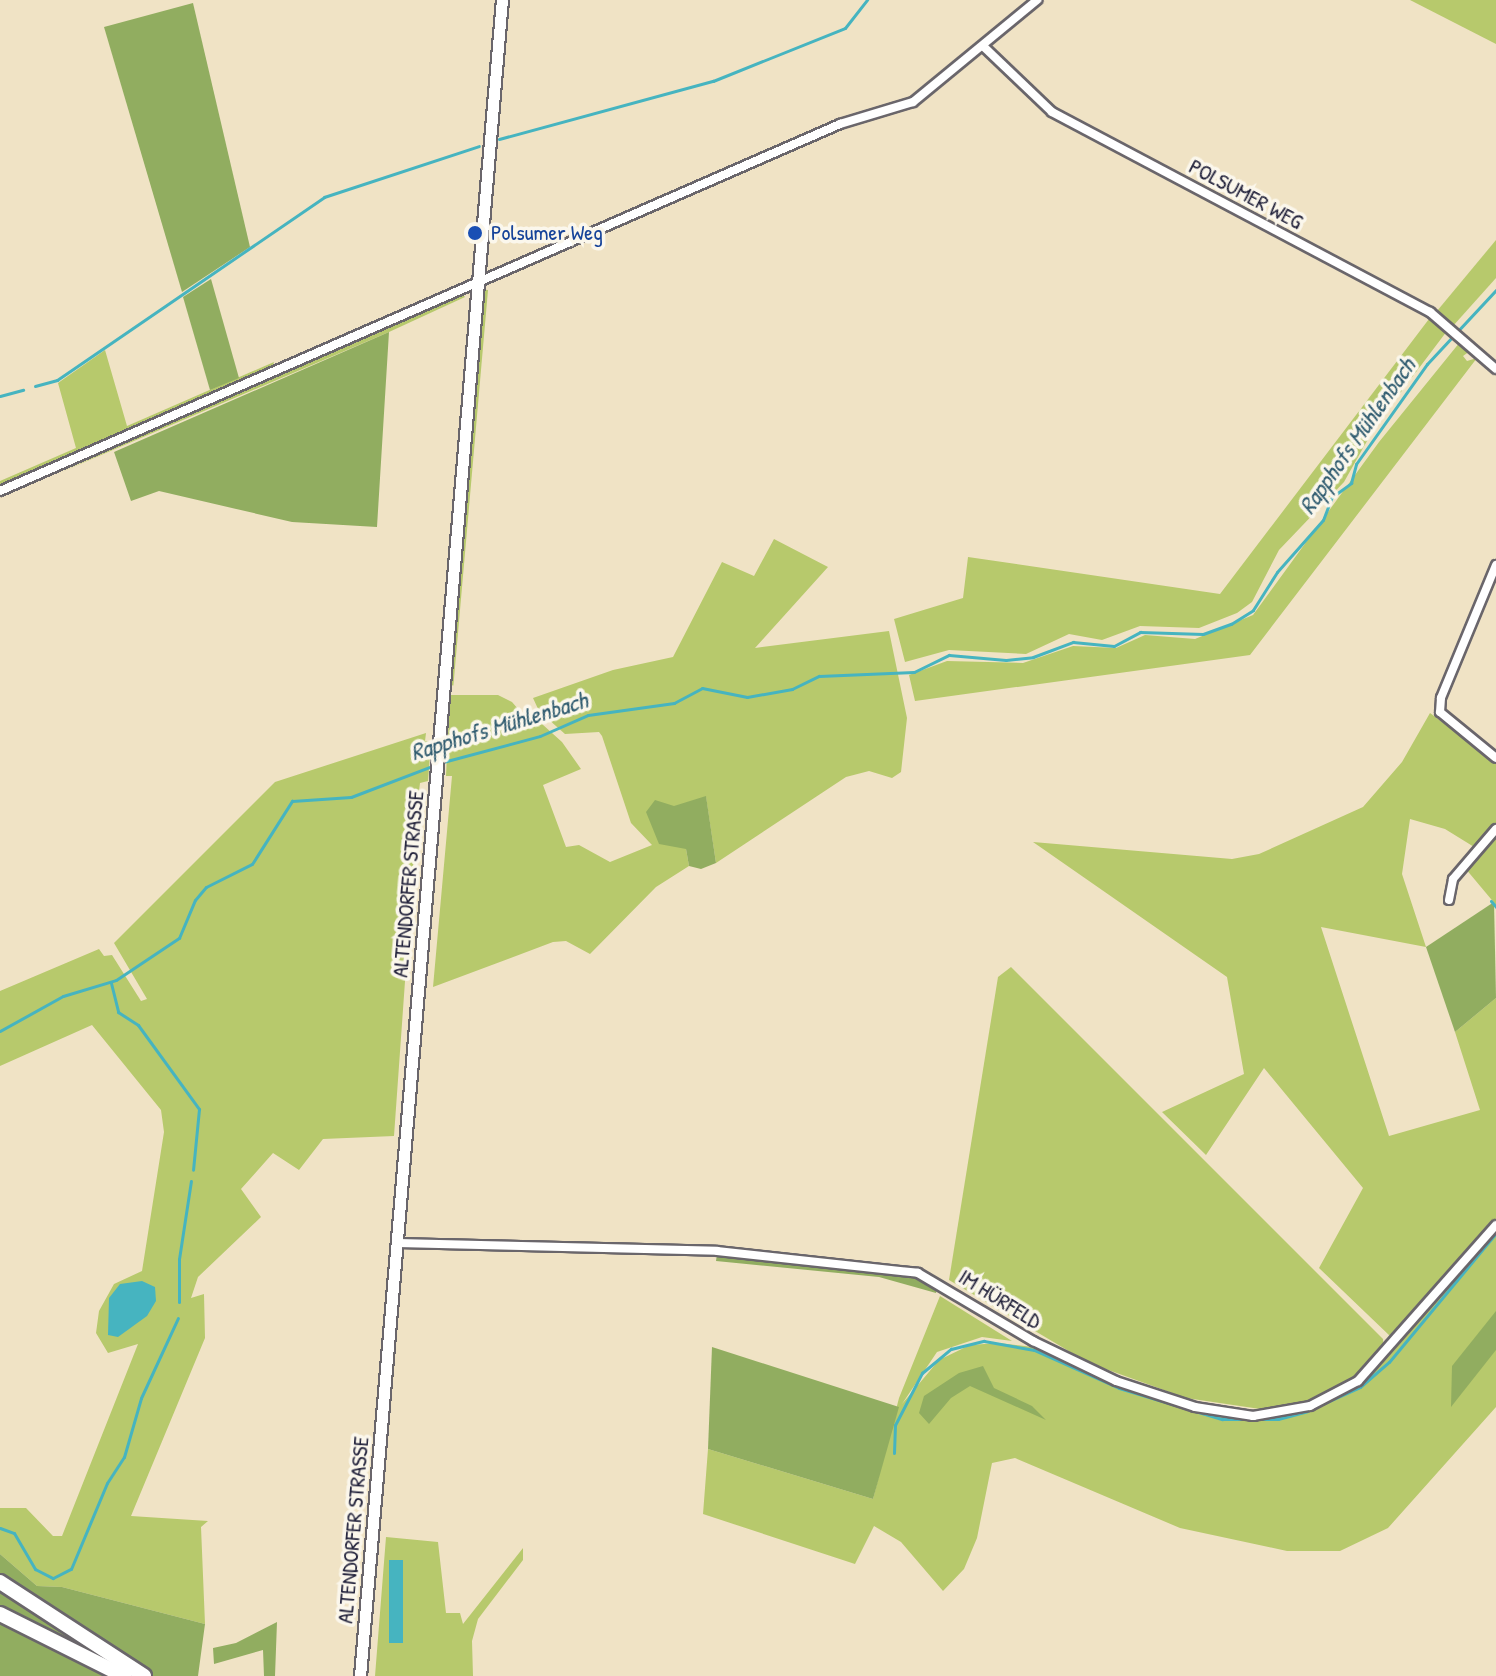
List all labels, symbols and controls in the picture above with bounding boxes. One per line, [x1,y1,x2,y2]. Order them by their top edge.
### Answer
street label: POLSUMER WEG [1185,153,1307,235]
place label: Polsumer Weg [491,220,603,246]
marker: Polsumer Weg [466,224,484,242]
water label: Rapphofs Mühlenbach [1293,353,1421,519]
water label: Rapphofs Mühlenbach [407,685,591,767]
street label: ALTENDORFER STRASSE [387,790,429,978]
street label: IM HÜRFELD [954,1263,1046,1335]
street label: ALTENDORFER STRASSE [332,1436,374,1624]

